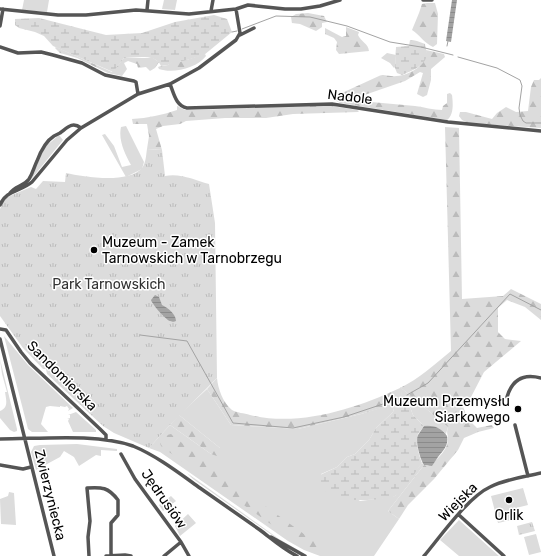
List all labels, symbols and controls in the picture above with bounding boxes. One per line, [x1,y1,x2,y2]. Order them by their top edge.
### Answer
street label: Nadole [327,86,374,108]
place label: Muzeum - Zamek Tarnowskich w Tarnobrzegu [102,234,282,267]
marker: Muzeum - Zamek Tarnowskich w Tarnobrzegu [89,245,99,255]
park label: Park Tarnowskich [52,276,166,293]
street label: Sandomierska [23,337,101,415]
place label: Muzeum Przemysłu Siarkowego [383,393,510,426]
marker: Muzeum Przemysłu Siarkowego [513,404,523,414]
street label: Zwierzyniecka [31,448,69,542]
street label: Jędrusiów [137,466,191,532]
street label: Wiejska [435,479,481,525]
marker: Orlik [504,495,514,505]
place label: Orlik [495,507,524,524]

